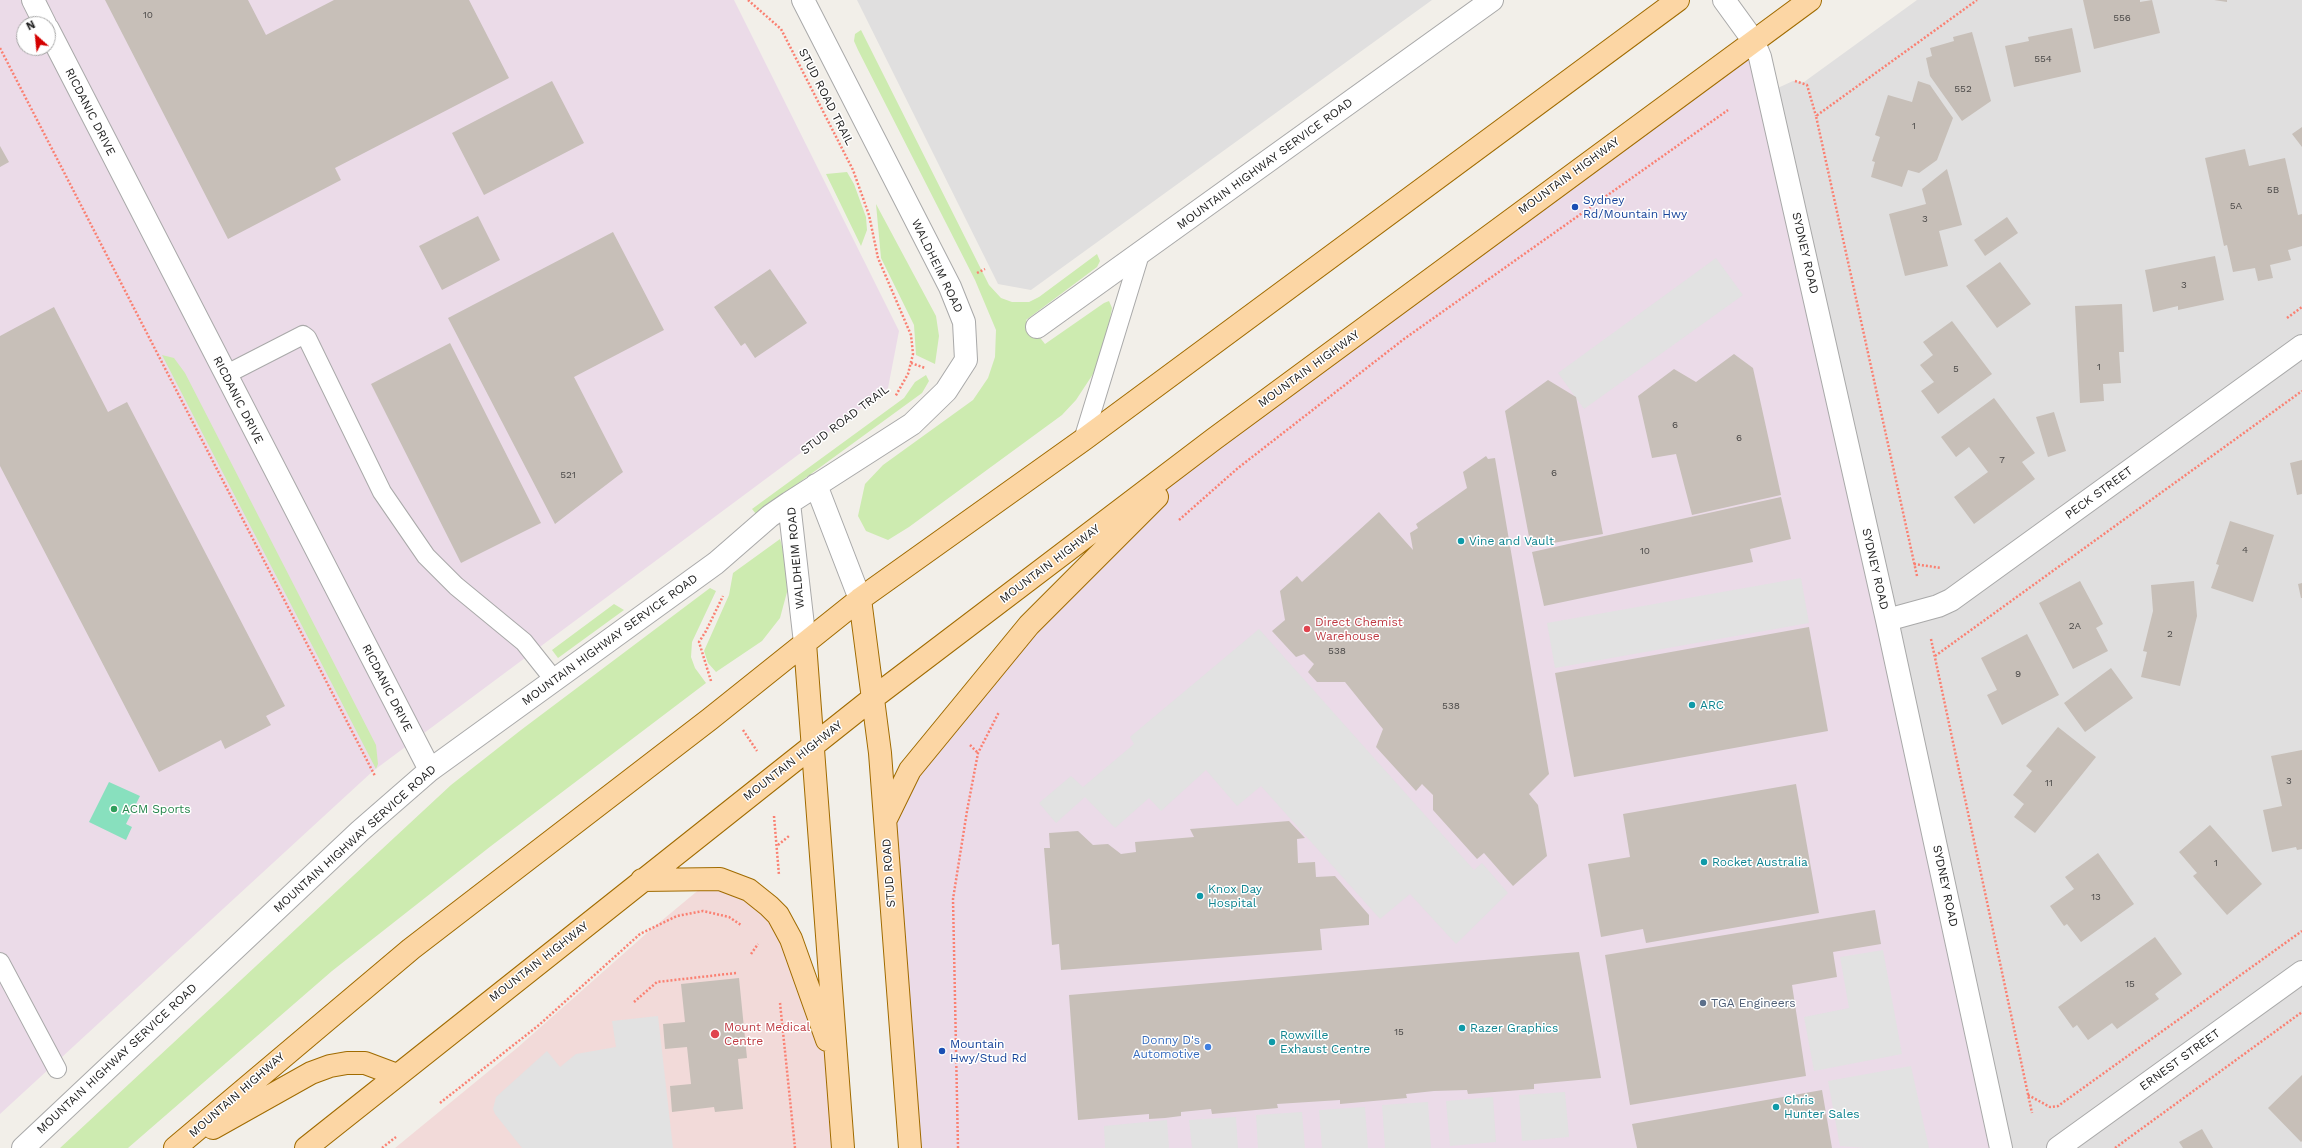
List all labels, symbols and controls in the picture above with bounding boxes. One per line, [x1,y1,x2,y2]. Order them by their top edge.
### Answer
house number: 10 [143,9,153,21]
house number: 556 [2113,12,2131,24]
north arrow [16,16,56,56]
text: N [24,18,37,33]
street label: STUD ROAD TRAIL [795,46,857,148]
house number: 554 [2034,53,2052,65]
street label: RICDANIC DRIVE [62,66,118,158]
house number: 552 [1954,83,1972,95]
street label: MOUNTAIN HIGHWAY SERVICE ROAD [1174,95,1356,233]
house number: 1 [1912,120,1916,132]
street label: MOUNTAIN HIGHWAY [1515,134,1623,218]
house number: 5B [2267,184,2279,196]
place label: Sydney Rd/Mountain Hwy [1583,193,1687,221]
house number: 5A [2230,200,2242,212]
marker: Sydney Rd/Mountain Hwy [1570,202,1580,212]
street label: SYDNEY ROAD [1789,211,1821,295]
house number: 3 [1922,213,1928,225]
street label: WALDHEIM ROAD [908,217,966,315]
house number: 3 [2181,279,2187,291]
street label: MOUNTAIN HIGHWAY [1255,327,1363,411]
street label: RICDANIC DRIVE [210,354,266,446]
house number: 1 [2097,361,2101,373]
house number: 5 [1953,363,1959,375]
street label: STUD ROAD TRAIL [798,382,892,458]
house number: 6 [1672,419,1678,431]
house number: 6 [1736,432,1742,444]
house number: 7 [1999,454,2005,466]
street label: PECK STREET [2062,464,2136,522]
house number: 6 [1551,467,1557,479]
house number: 521 [560,469,576,481]
street label: WALDHEIM ROAD [784,506,808,610]
street label: MOUNTAIN HIGHWAY [997,522,1103,606]
street label: SYDNEY ROAD [1859,527,1891,611]
place label: Vine and Vault [1469,534,1554,548]
marker: Vine and Vault [1456,536,1466,546]
house number: 4 [2242,544,2248,556]
house number: 10 [1640,545,1650,557]
street label: MOUNTAIN HIGHWAY SERVICE ROAD [519,571,701,709]
place label: Direct Chemist Warehouse [1315,615,1403,643]
house number: 2A [2069,620,2081,632]
marker: Direct Chemist Warehouse [1302,624,1312,634]
house number: 2 [2167,628,2173,640]
street label: RICDANIC DRIVE [359,642,415,734]
house number: 538 [1328,645,1346,657]
house number: 9 [2015,668,2021,680]
place label: ARC [1700,698,1724,712]
house number: 538 [1442,700,1460,712]
marker: ARC [1687,700,1697,710]
street label: MOUNTAIN HIGHWAY [741,718,845,804]
street label: MOUNTAIN HIGHWAY SERVICE ROAD [271,762,439,916]
house number: 3 [2286,775,2292,787]
house number: 11 [2045,777,2053,789]
place label: ACM Sports [122,802,190,816]
marker: ACM Sports [109,804,119,814]
street label: STUD ROAD [879,838,899,908]
street label: SYDNEY ROAD [1929,844,1961,928]
place label: Rocket Australia [1712,855,1808,869]
marker: Rocket Australia [1699,857,1709,867]
house number: 1 [2214,857,2218,869]
place label: Knox Day Hospital [1208,882,1262,910]
marker: Knox Day Hospital [1195,891,1205,901]
house number: 13 [2091,891,2101,903]
street label: MOUNTAIN HIGHWAY [487,919,591,1005]
house number: 15 [2125,978,2135,990]
street label: MOUNTAIN HIGHWAY SERVICE ROAD [34,981,200,1137]
place label: TGA Engineers [1711,996,1796,1010]
marker: TGA Engineers [1698,998,1708,1008]
place label: Mount Medical Centre [724,1020,810,1048]
place label: Razer Graphics [1470,1021,1558,1035]
marker: Razer Graphics [1457,1023,1467,1033]
house number: 15 [1394,1026,1404,1038]
street label: ERNEST STREET [2137,1026,2223,1094]
marker: Mount Medical Centre [709,1028,721,1040]
place label: Rowville Exhaust Centre [1280,1028,1370,1056]
place label: Donny D's Automotive [1133,1033,1200,1061]
place label: Mountain Hwy/Stud Rd [950,1037,1027,1065]
marker: Rowville Exhaust Centre [1267,1037,1277,1047]
marker: Donny D's Automotive [1203,1042,1213,1052]
marker: Mountain Hwy/Stud Rd [937,1046,947,1056]
street label: MOUNTAIN HIGHWAY [186,1050,288,1140]
place label: Chris Hunter Sales [1784,1093,1860,1121]
marker: Chris Hunter Sales [1771,1102,1781,1112]

